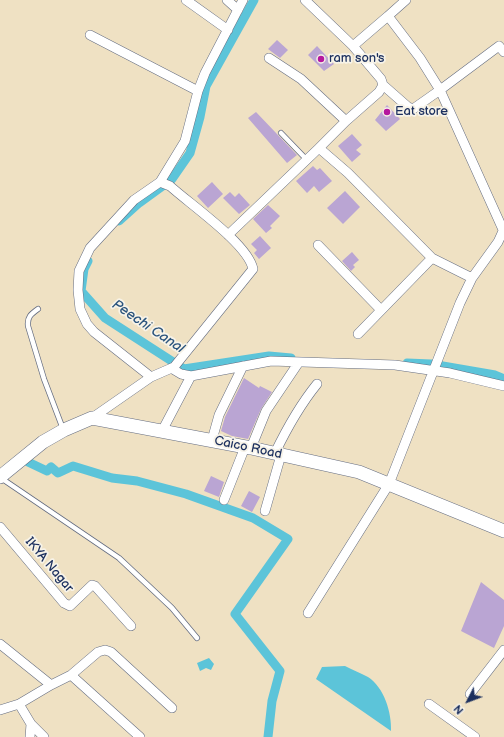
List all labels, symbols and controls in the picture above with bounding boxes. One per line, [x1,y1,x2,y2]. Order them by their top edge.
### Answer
place label: ram son's [329,51,384,67]
marker: ram son's [316,54,326,64]
place label: Eat store [395,104,448,120]
marker: Eat store [382,107,392,117]
water label: Peechi Canal [109,297,187,357]
street label: Caico Road [213,433,283,463]
street label: IKYA Nagar [21,534,77,596]
north arrow [448,681,488,721]
text: N [451,702,466,717]

